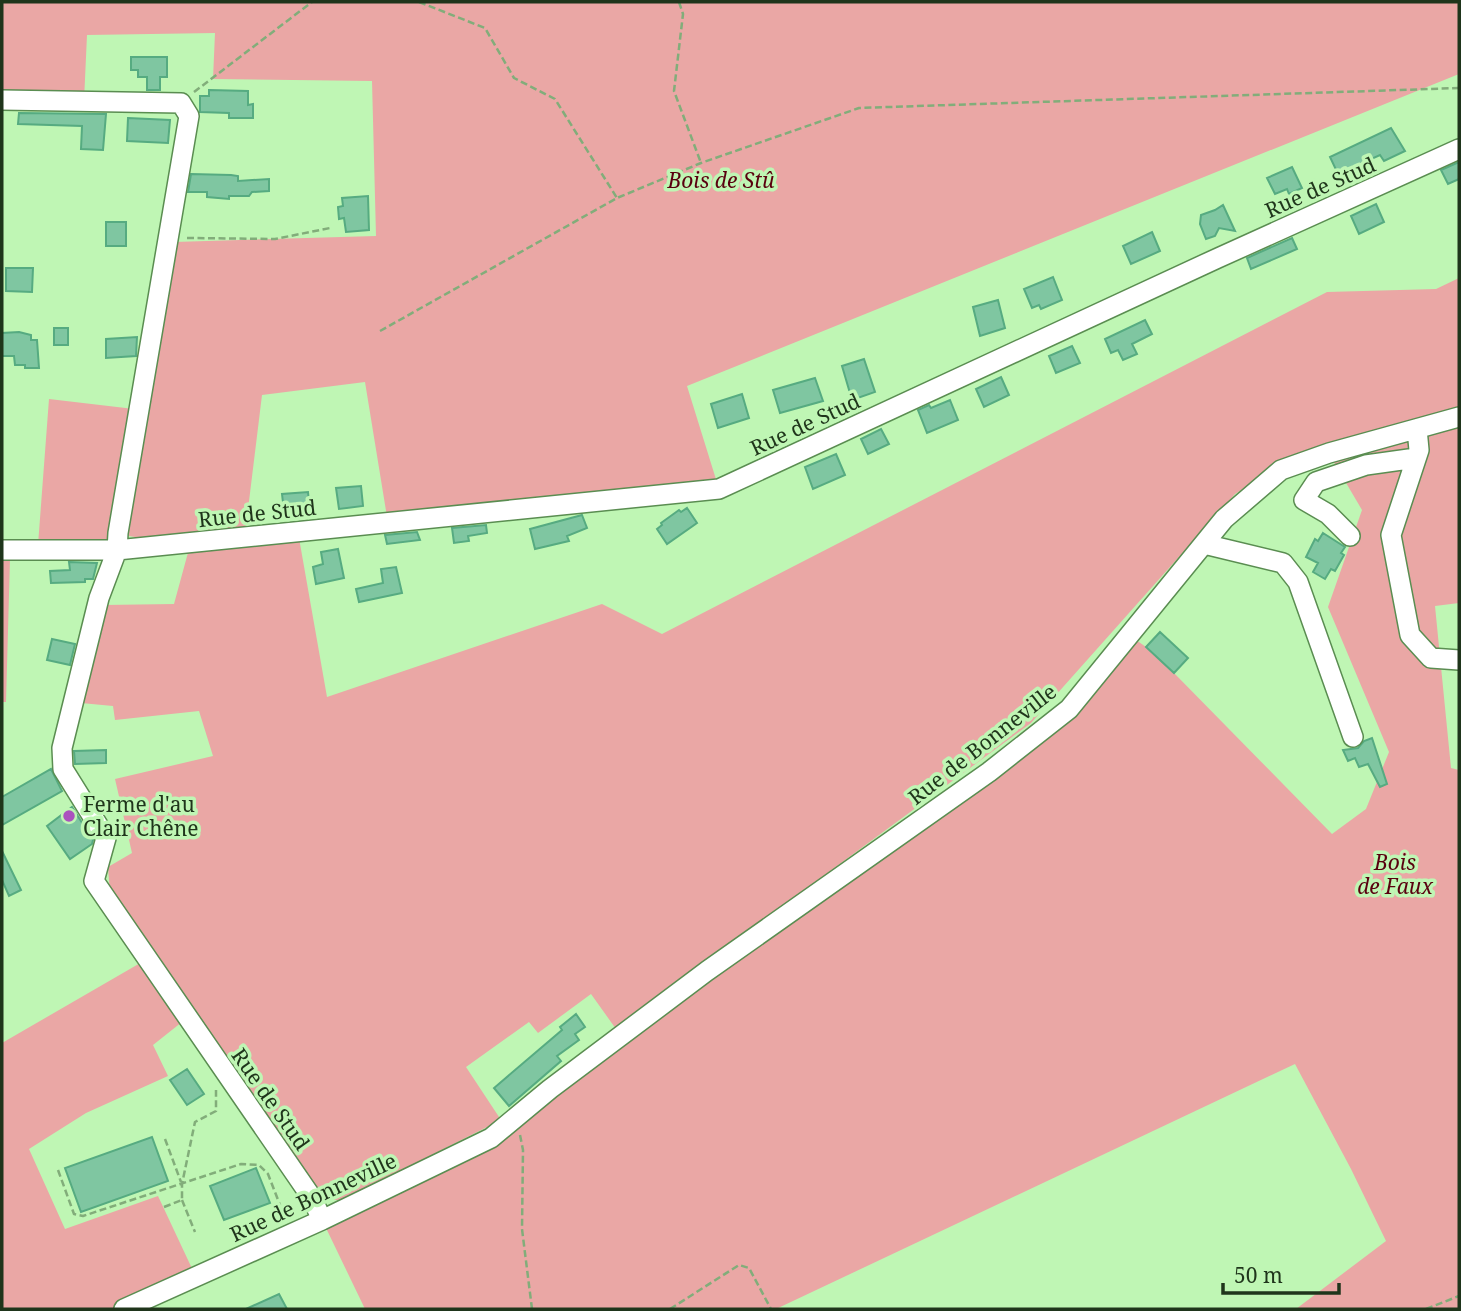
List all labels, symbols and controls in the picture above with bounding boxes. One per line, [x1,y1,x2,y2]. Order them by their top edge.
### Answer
street label: Rue de Stud [1260,150,1380,224]
park label: Bois de Stû [666,166,775,194]
street label: Rue de Stud [745,386,865,462]
street label: Rue de Stud [197,493,317,533]
street label: Rue de Bonneville [902,677,1062,811]
place label: Ferme d'au Clair Chêne [83,790,199,842]
marker: Ferme d'au Clair Chêne [61,808,77,824]
park label: Bois de Faux [1357,848,1433,900]
street label: Rue de Stud [226,1042,316,1156]
street label: Rue de Bonneville [225,1146,401,1248]
scale bar [1223,1252,1338,1296]
text: 50 m [1234,1261,1283,1289]

